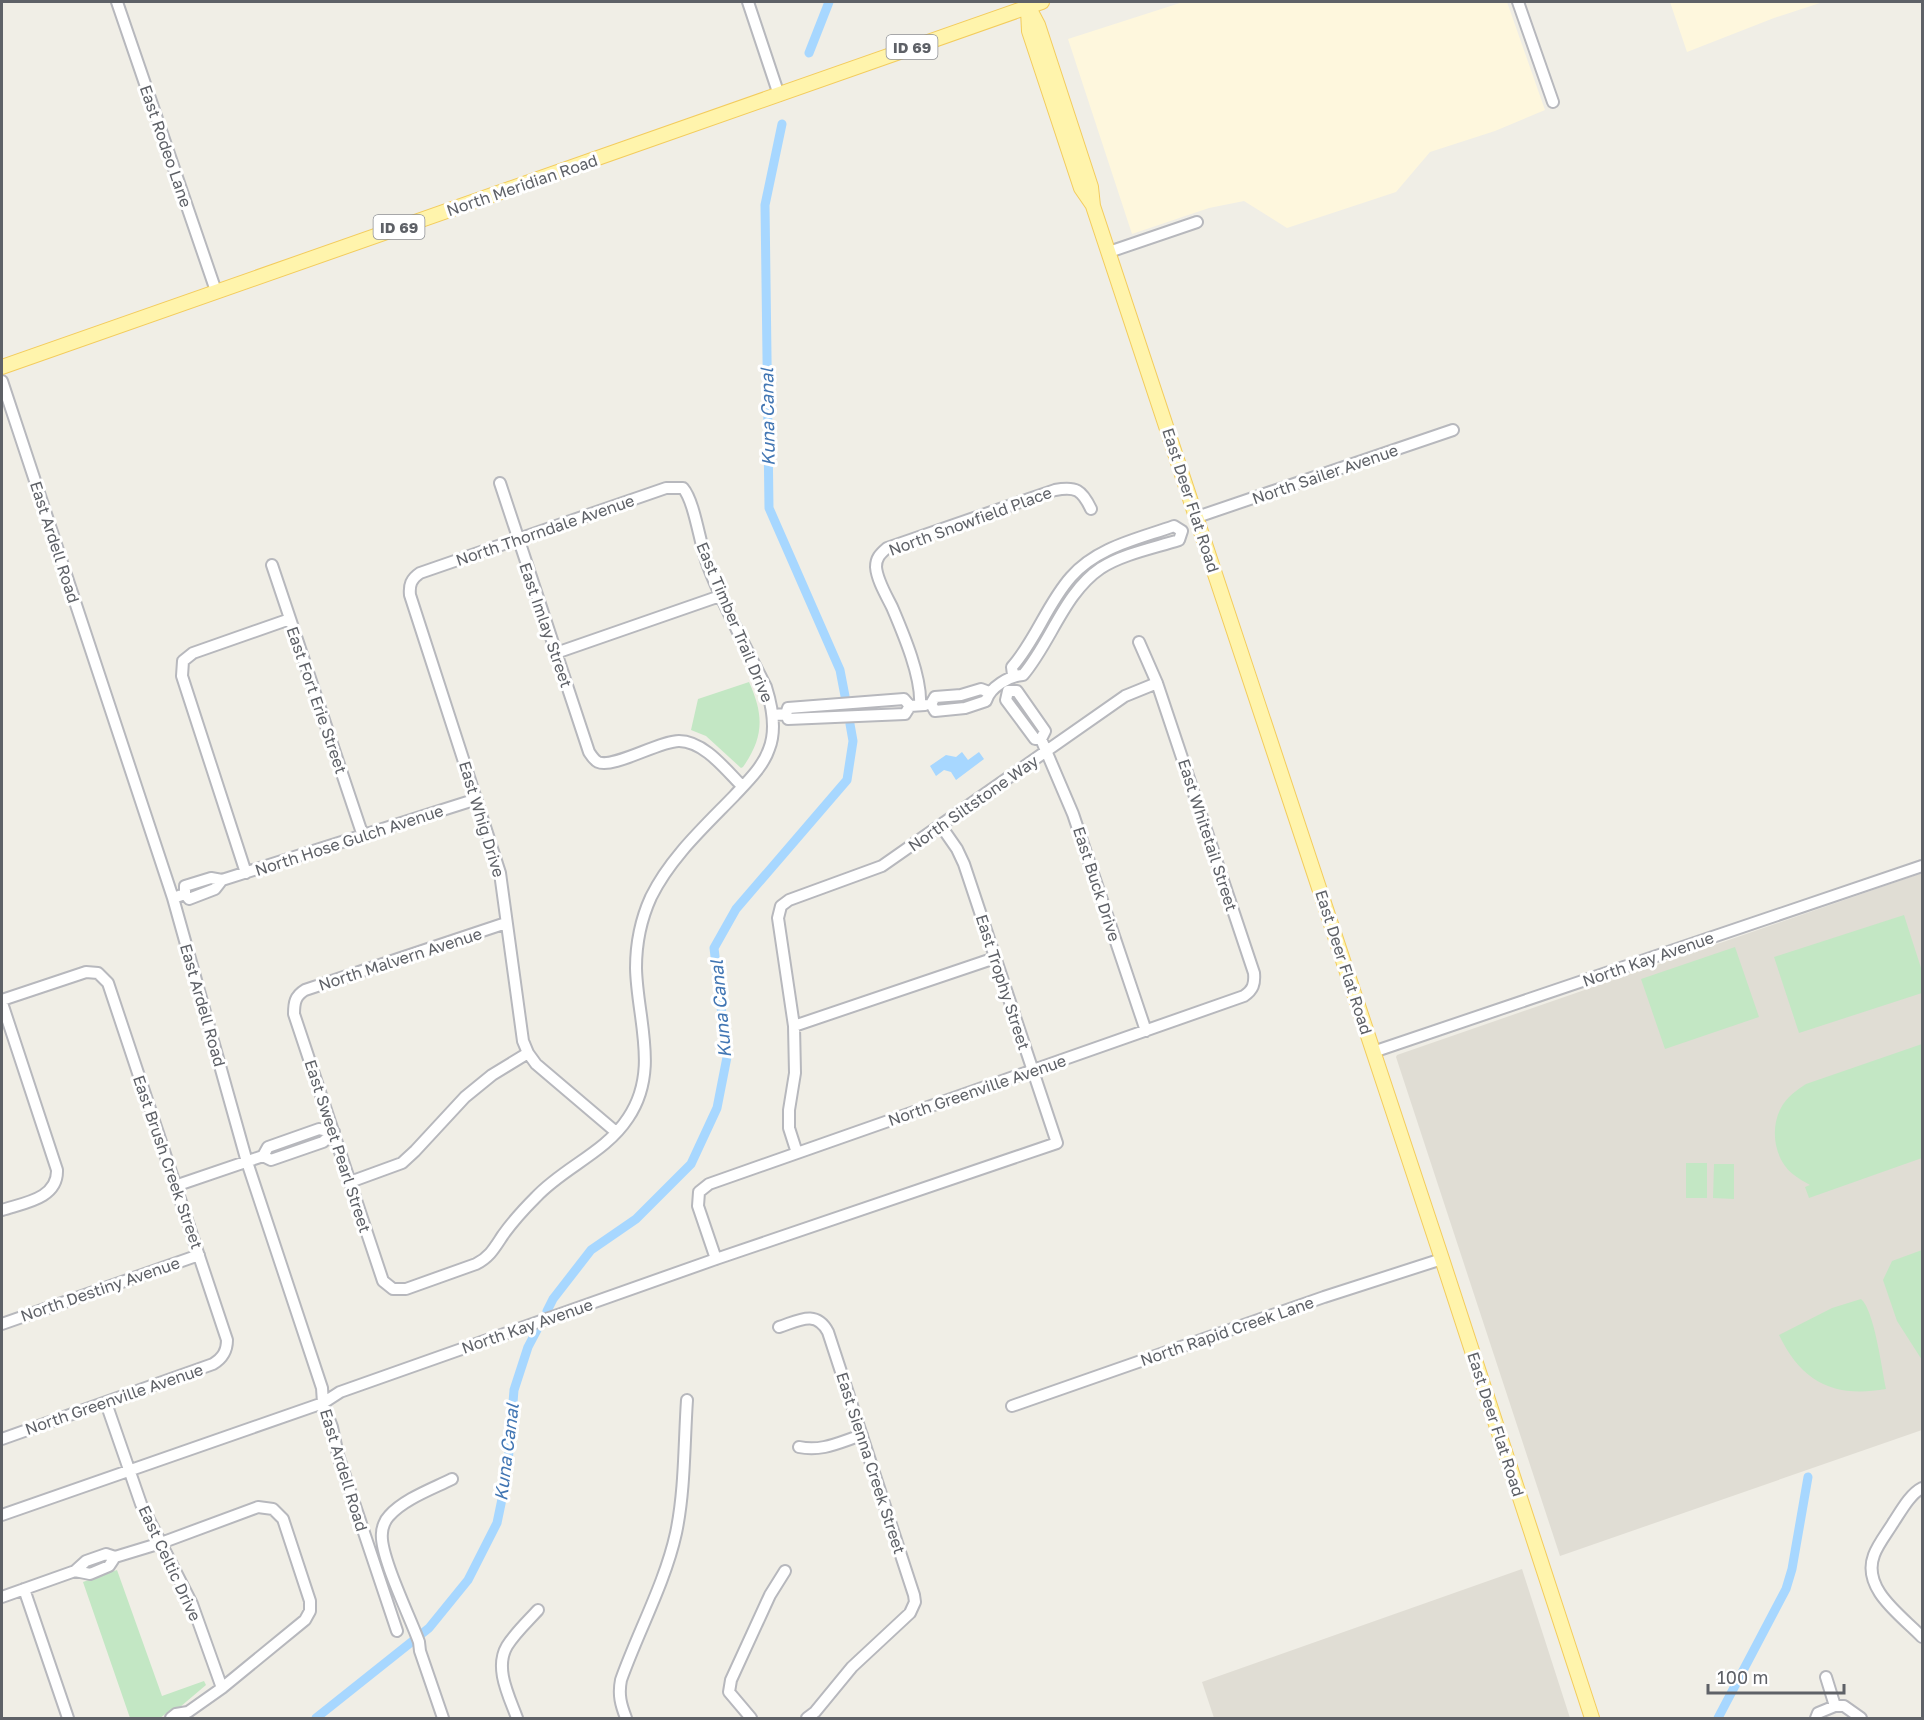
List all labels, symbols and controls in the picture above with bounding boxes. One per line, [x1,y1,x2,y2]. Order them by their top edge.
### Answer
road number: ID 69 [886,35,938,59]
street label: East Rodeo Lane [136,82,196,210]
street label: North Meridian Road [444,150,600,220]
road number: ID 69 [374,215,424,239]
water label: Kuna Canal [755,367,779,466]
street label: East Deer Flat Road [1158,425,1224,575]
street label: North Sailer Avenue [1249,440,1401,508]
street label: East Ardell Road [26,479,84,605]
street label: North Snowfield Place [886,482,1054,560]
street label: North Thorndale Avenue [453,490,637,570]
street label: East Timber Trail Drive [692,539,778,705]
street label: East Imlay Street [515,560,577,690]
street label: East Fort Erie Street [282,624,352,776]
street label: North Siltstone Way [904,751,1042,855]
street label: East Whitetail Street [1174,756,1242,914]
street label: East Whig Drive [455,758,509,880]
street label: North Hose Gulch Avenue [252,800,446,880]
street label: East Buck Drive [1069,824,1125,944]
street label: East Deer Flat Road [1311,887,1377,1037]
street label: East Trophy Street [972,912,1034,1052]
street label: North Malvern Avenue [316,923,484,995]
street label: North Kay Avenue [1580,927,1716,991]
street label: East Ardell Road [176,941,230,1069]
water label: Kuna Canal [705,958,735,1059]
street label: North Greenville Avenue [885,1050,1069,1130]
street label: East Sweet Pearl Street [301,1057,375,1235]
street label: East Brush Creek Street [129,1073,207,1251]
street label: North Destiny Avenue [18,1252,182,1326]
street label: North Rapid Creek Lane [1138,1292,1316,1370]
street label: North Kay Avenue [459,1294,595,1358]
street label: East Deer Flat Road [1463,1349,1529,1499]
street label: North Greenville Avenue [22,1359,206,1439]
street label: East Sienna Creek Street [832,1370,910,1556]
water label: Kuna Canal [489,1401,523,1502]
street label: East Ardell Road [316,1406,372,1534]
street label: East Celtic Drive [134,1502,206,1624]
scale bar [1708,1657,1844,1695]
text: 100 m [1717,1666,1768,1688]

